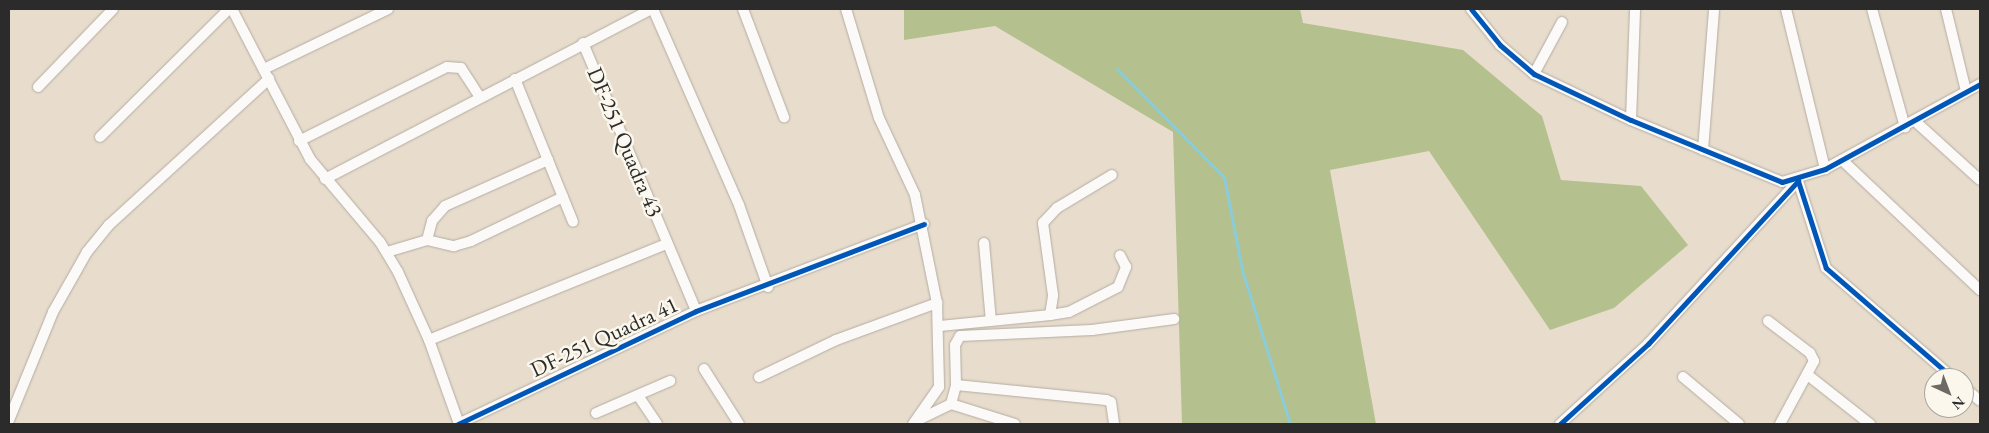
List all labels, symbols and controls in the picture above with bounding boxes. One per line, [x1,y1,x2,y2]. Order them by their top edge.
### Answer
street label: DF-251 Quadra 43 [582,63,668,221]
street label: DF-251 Quadra 41 [526,291,682,383]
north arrow [1924,368,1974,418]
text: N [1948,393,1969,414]

